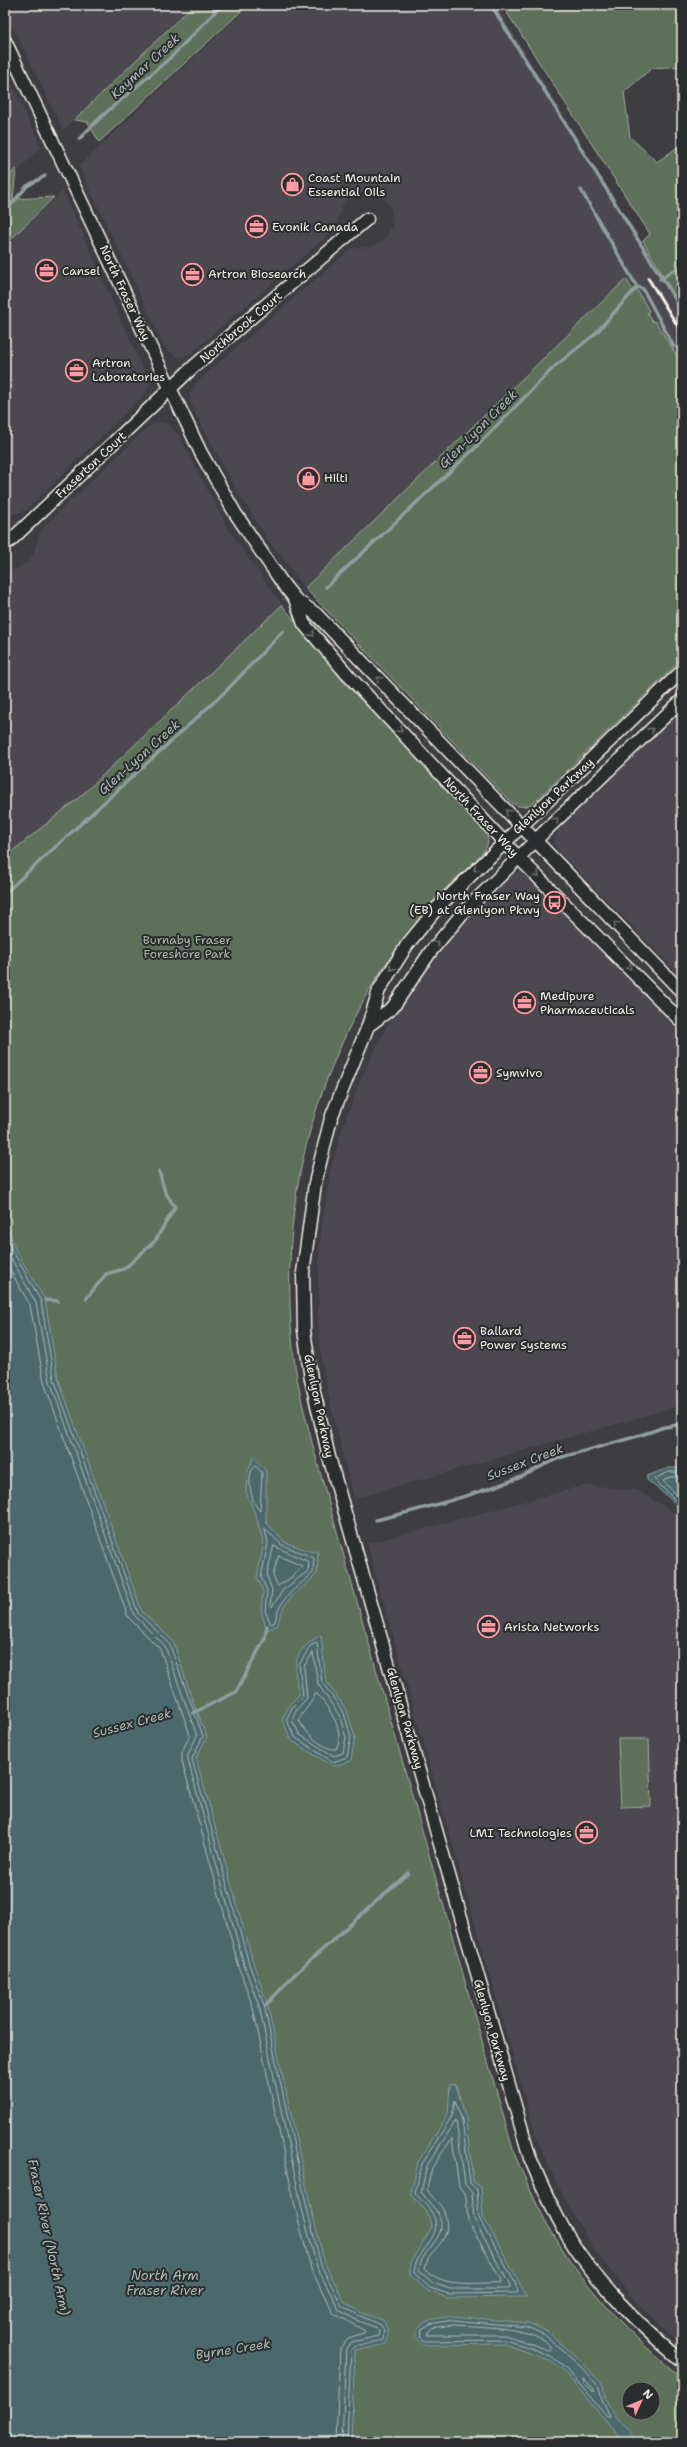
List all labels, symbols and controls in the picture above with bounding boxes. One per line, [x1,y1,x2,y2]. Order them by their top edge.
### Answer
water label: Kaymar Creek [107,29,184,102]
place label: Coast Mountain Essential Oils [308,170,401,200]
shop icon: Coast Mountain Essential Oils [279,172,305,198]
office icon: Evonik Canada [244,214,270,240]
place label: Evonik Canada [272,219,359,235]
street label: North Fraser Way [96,243,154,344]
office icon: Cansel [34,258,60,284]
office icon: Artron Biosearch [179,261,205,287]
place label: Cansel [62,263,100,279]
place label: Artron Biosearch [208,266,306,282]
street label: Northbrook Court [196,288,286,366]
place label: Artron Laboratories [92,355,165,385]
office icon: Artron Laboratories [64,357,90,383]
water label: Glen-Lyon Creek [435,386,521,472]
street label: Fraserton Court [52,428,130,502]
shop icon: Hilti [295,465,321,491]
place label: Hilti [324,470,348,486]
one-way arrow [308,629,315,636]
one-way arrow [376,676,384,684]
water label: Glen-Lyon Creek [95,715,184,798]
one-way arrow [395,725,402,733]
one-way arrow [646,728,653,735]
street label: Glenlyon Parkway [509,754,597,838]
street label: North Fraser Way [440,774,522,861]
one-way arrow [505,809,513,817]
one-way arrow [551,817,559,825]
one-way arrow [473,864,481,872]
one-way arrow [532,870,540,878]
place label: North Fraser Way (EB) at Glenlyon Pkwy [409,888,540,918]
bus stop icon: North Fraser Way (EB) at Glenlyon Pkwy [542,890,568,916]
one-way arrow [614,921,621,929]
park label: Burnaby Fraser Foreshore Park [143,932,232,962]
one-way arrow [433,940,440,948]
one-way arrow [624,962,632,970]
one-way arrow [390,964,397,971]
place label: Medipure Pharmaceuticals [540,988,635,1018]
office icon: Medipure Pharmaceuticals [511,990,537,1016]
office icon: Symvivo [467,1060,493,1086]
place label: Symvivo [496,1065,543,1081]
place label: Ballard Power Systems [480,1323,567,1353]
office icon: Ballard Power Systems [452,1325,478,1351]
street label: Glenlyon Parkway [300,1353,338,1459]
water label: Sussex Creek [484,1439,566,1484]
office icon: Arista Networks [475,1614,501,1640]
place label: Arista Networks [504,1619,599,1635]
street label: Glenlyon Parkway [383,1665,427,1771]
water label: Sussex Creek [91,1704,174,1742]
office icon: LMI Technologies [574,1820,600,1846]
place label: LMI Technologies [469,1825,572,1841]
street label: Glenlyon Parkway [470,1977,514,2083]
water label: Fraser River (North Arm) [24,2157,74,2317]
water label: North Arm Fraser River [126,2267,205,2299]
water label: Byrne Creek [194,2335,272,2363]
north arrow [621,2381,661,2421]
text: N [639,2386,656,2403]

